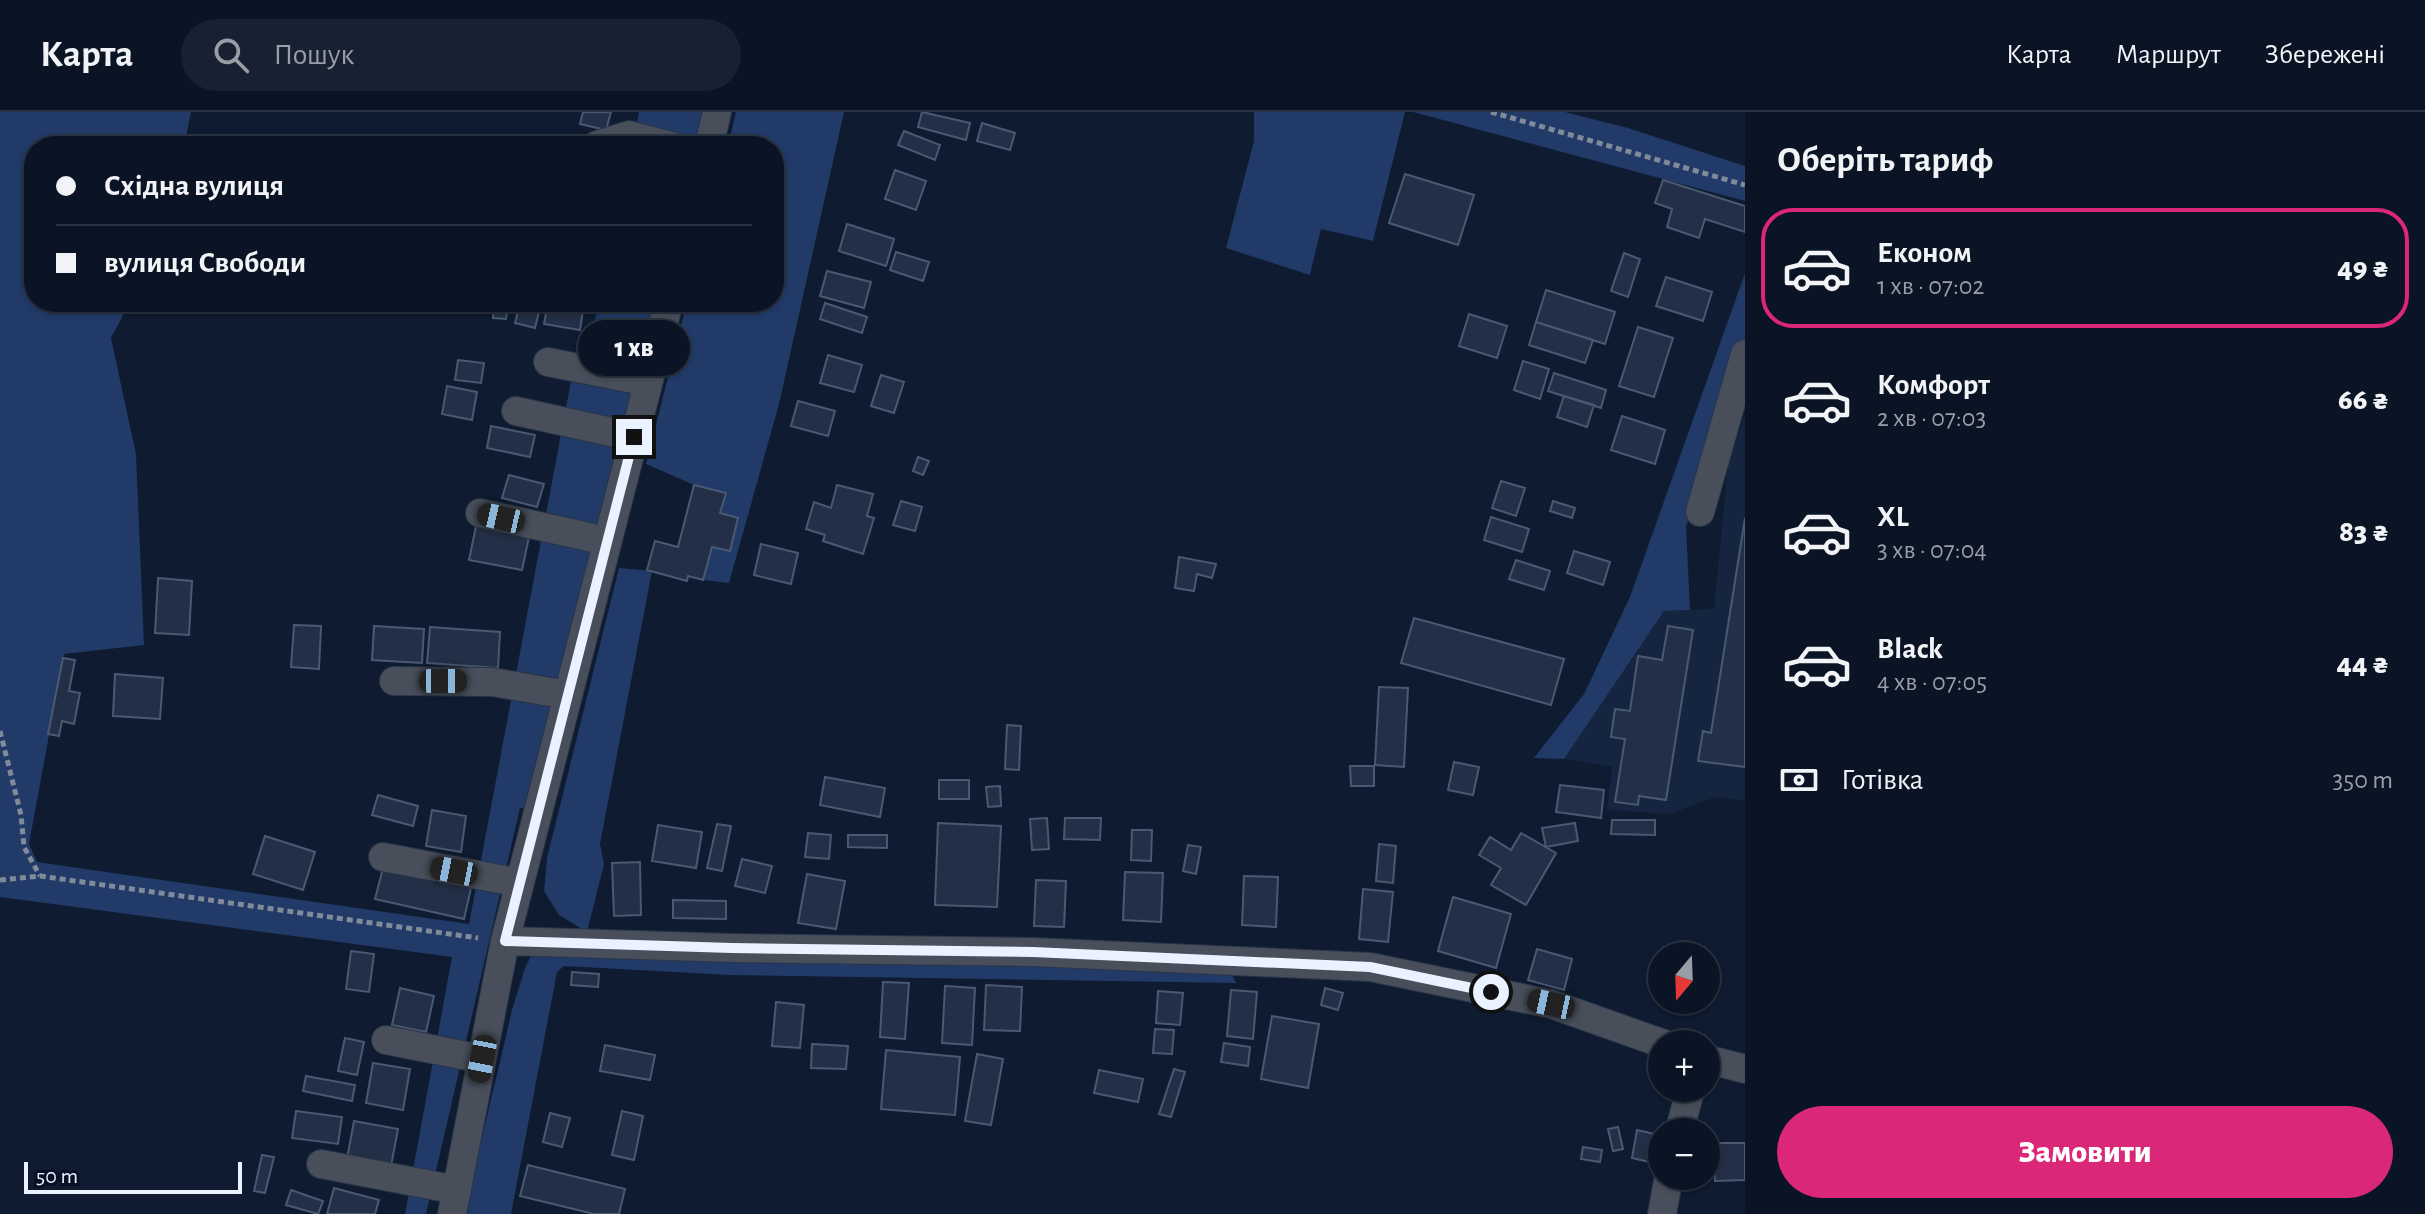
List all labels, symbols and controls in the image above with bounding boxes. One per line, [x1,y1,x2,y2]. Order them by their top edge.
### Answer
search box [181,19,741,91]
icon: search [209,33,253,77]
text: Карта [40,36,133,74]
text: Пошук [273,40,354,70]
text: Карта [2006,41,2072,69]
text: Маршрут [2116,41,2221,69]
text: Збережені [2265,41,2385,69]
text: Оберіть тариф [1777,142,1993,178]
text: Східна вулиця [104,171,284,201]
icon: car [1781,232,1853,304]
text: Економ [1877,238,1972,268]
text: вулиця Свободи [104,248,306,278]
text: 49 ₴ [2337,253,2389,283]
text: 1 хв · 07:02 [1877,273,1984,299]
callout: 1 хв [578,321,690,377]
text: 1 хв [615,335,653,361]
icon: car [1781,364,1853,436]
text: Комфорт [1877,370,1990,400]
text: 66 ₴ [2338,385,2389,415]
text: 2 хв · 07:03 [1877,405,1986,431]
route end [616,419,652,455]
icon: car [1781,496,1853,568]
car [475,501,527,535]
text: XL [1877,502,1909,532]
text: 83 ₴ [2339,517,2389,547]
text: 3 хв · 07:04 [1877,537,1987,563]
icon: car [1781,628,1853,700]
text: Black [1877,634,1943,664]
text: 44 ₴ [2336,649,2389,679]
car [419,669,467,693]
text: 4 хв · 07:05 [1877,669,1987,695]
icon: cash [1777,758,1821,802]
text: Готівка [1841,765,1924,795]
text: 350 m [2333,767,2393,793]
car [428,855,480,887]
north arrow [1648,942,1720,1014]
map controls [1648,942,1720,1190]
route start [1473,974,1509,1010]
car [1525,987,1577,1021]
button: + [1648,1030,1720,1102]
car [466,1033,498,1085]
button: Замовити [1777,1106,2393,1198]
button: − [1648,1118,1720,1190]
scale bar [24,1158,242,1194]
text: 50 m [36,1165,78,1187]

